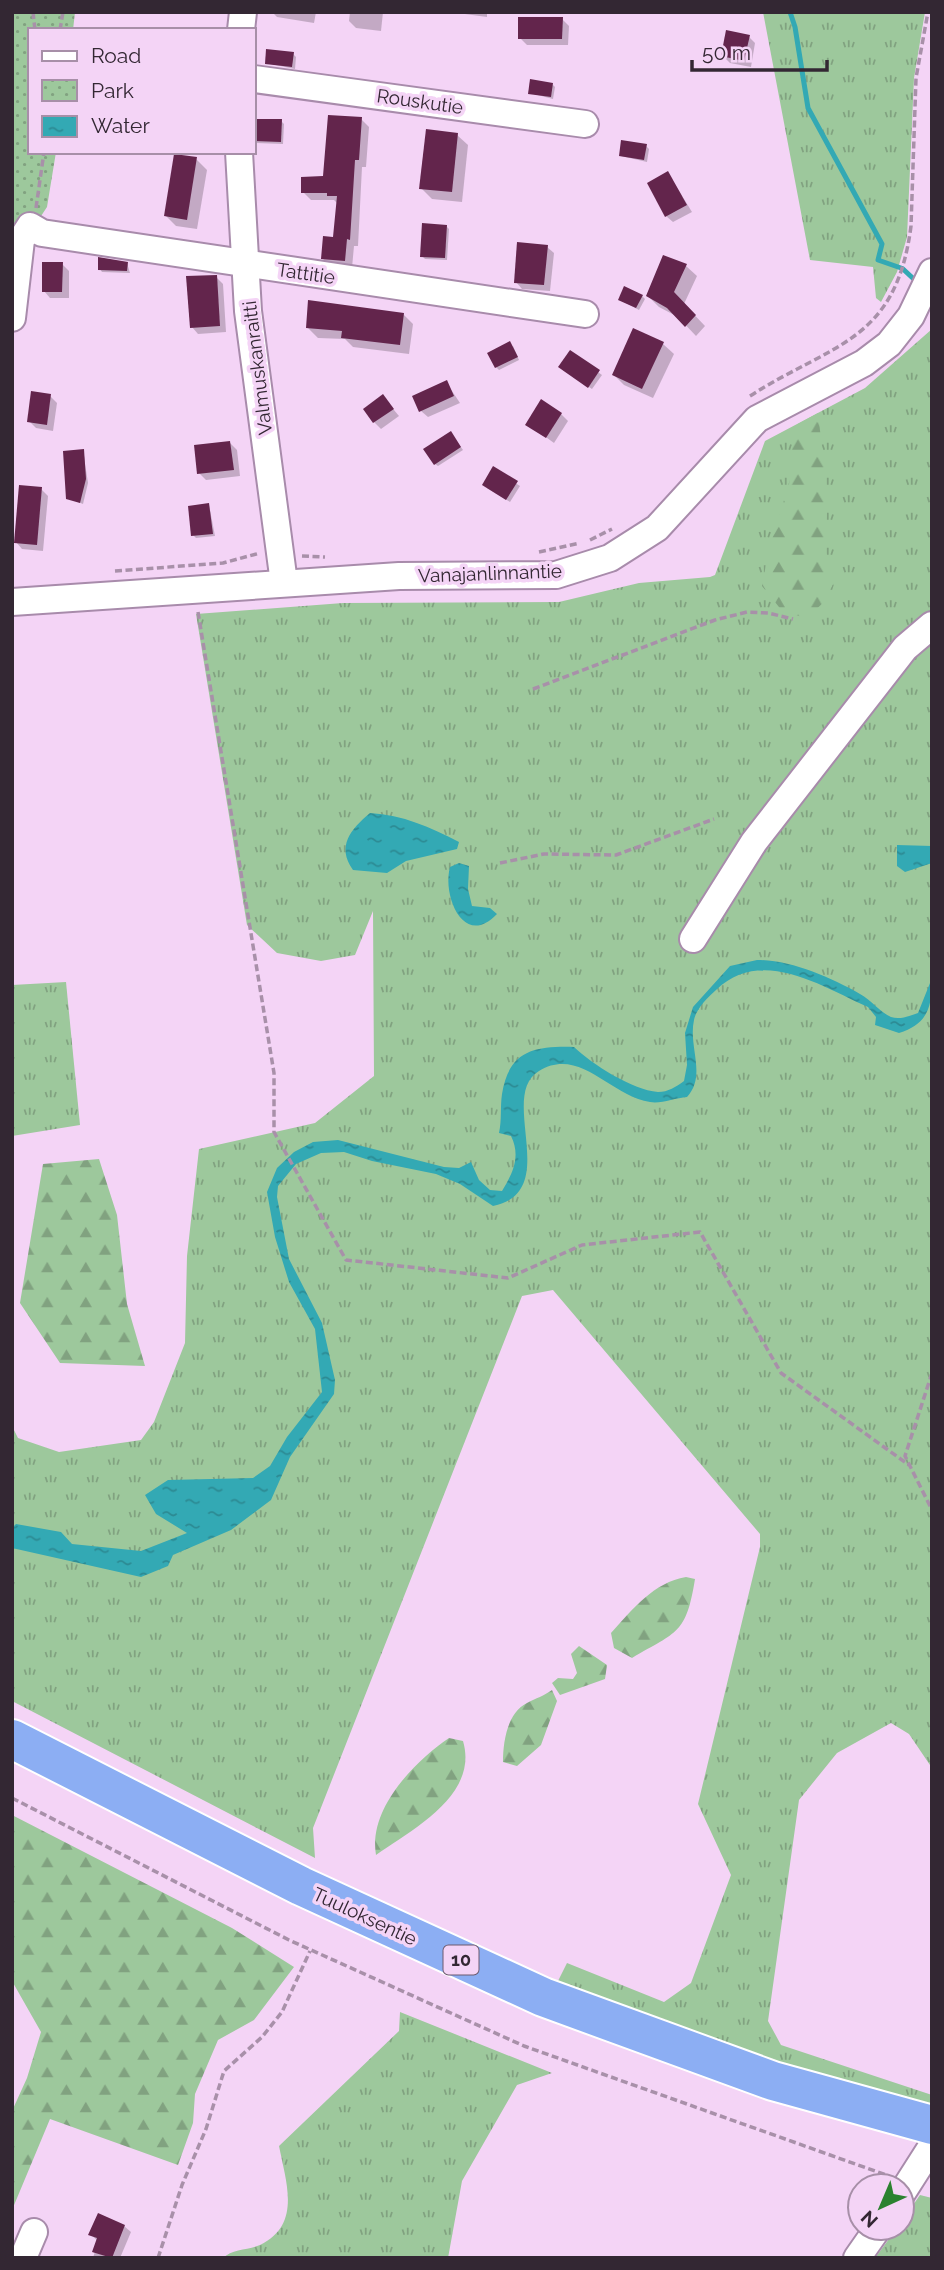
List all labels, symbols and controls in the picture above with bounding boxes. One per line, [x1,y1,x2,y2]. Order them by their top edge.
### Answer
legend [28,28,256,154]
scale bar [692,28,827,72]
text: 50 m [702,40,751,65]
text: Road [91,43,141,68]
text: Park [91,78,134,103]
street label: Rouskutie [375,84,465,118]
text: Water [91,113,150,138]
street label: Tattitie [276,258,336,288]
street label: Valmuskanraitti [238,300,276,436]
street label: Vanajanlinnantie [418,559,562,587]
street label: Tuuloksentie [310,1882,420,1950]
road number: 10 [444,1946,478,1974]
north arrow [846,2172,916,2242]
text: N [856,2206,882,2232]

